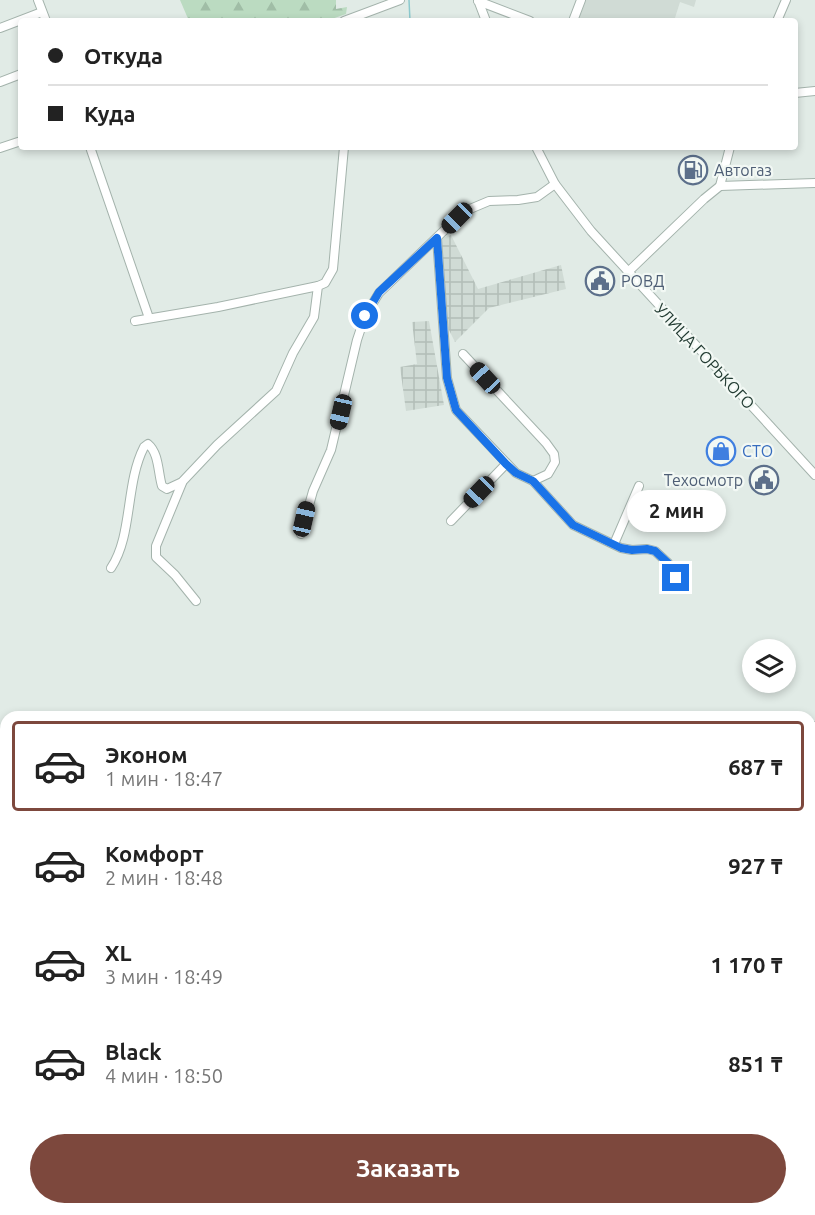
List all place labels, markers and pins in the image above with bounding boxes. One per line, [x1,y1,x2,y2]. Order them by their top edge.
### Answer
fuel station icon: Автогаз [677,154,709,186]
place label: Автогаз [714,161,772,179]
public building icon: РОВД [584,265,616,297]
place label: РОВД [621,272,664,290]
shop icon: СТО [705,435,737,467]
place label: СТО [742,442,773,460]
public building icon: Техосмотр [748,464,780,496]
place label: Техосмотр [664,471,743,489]

